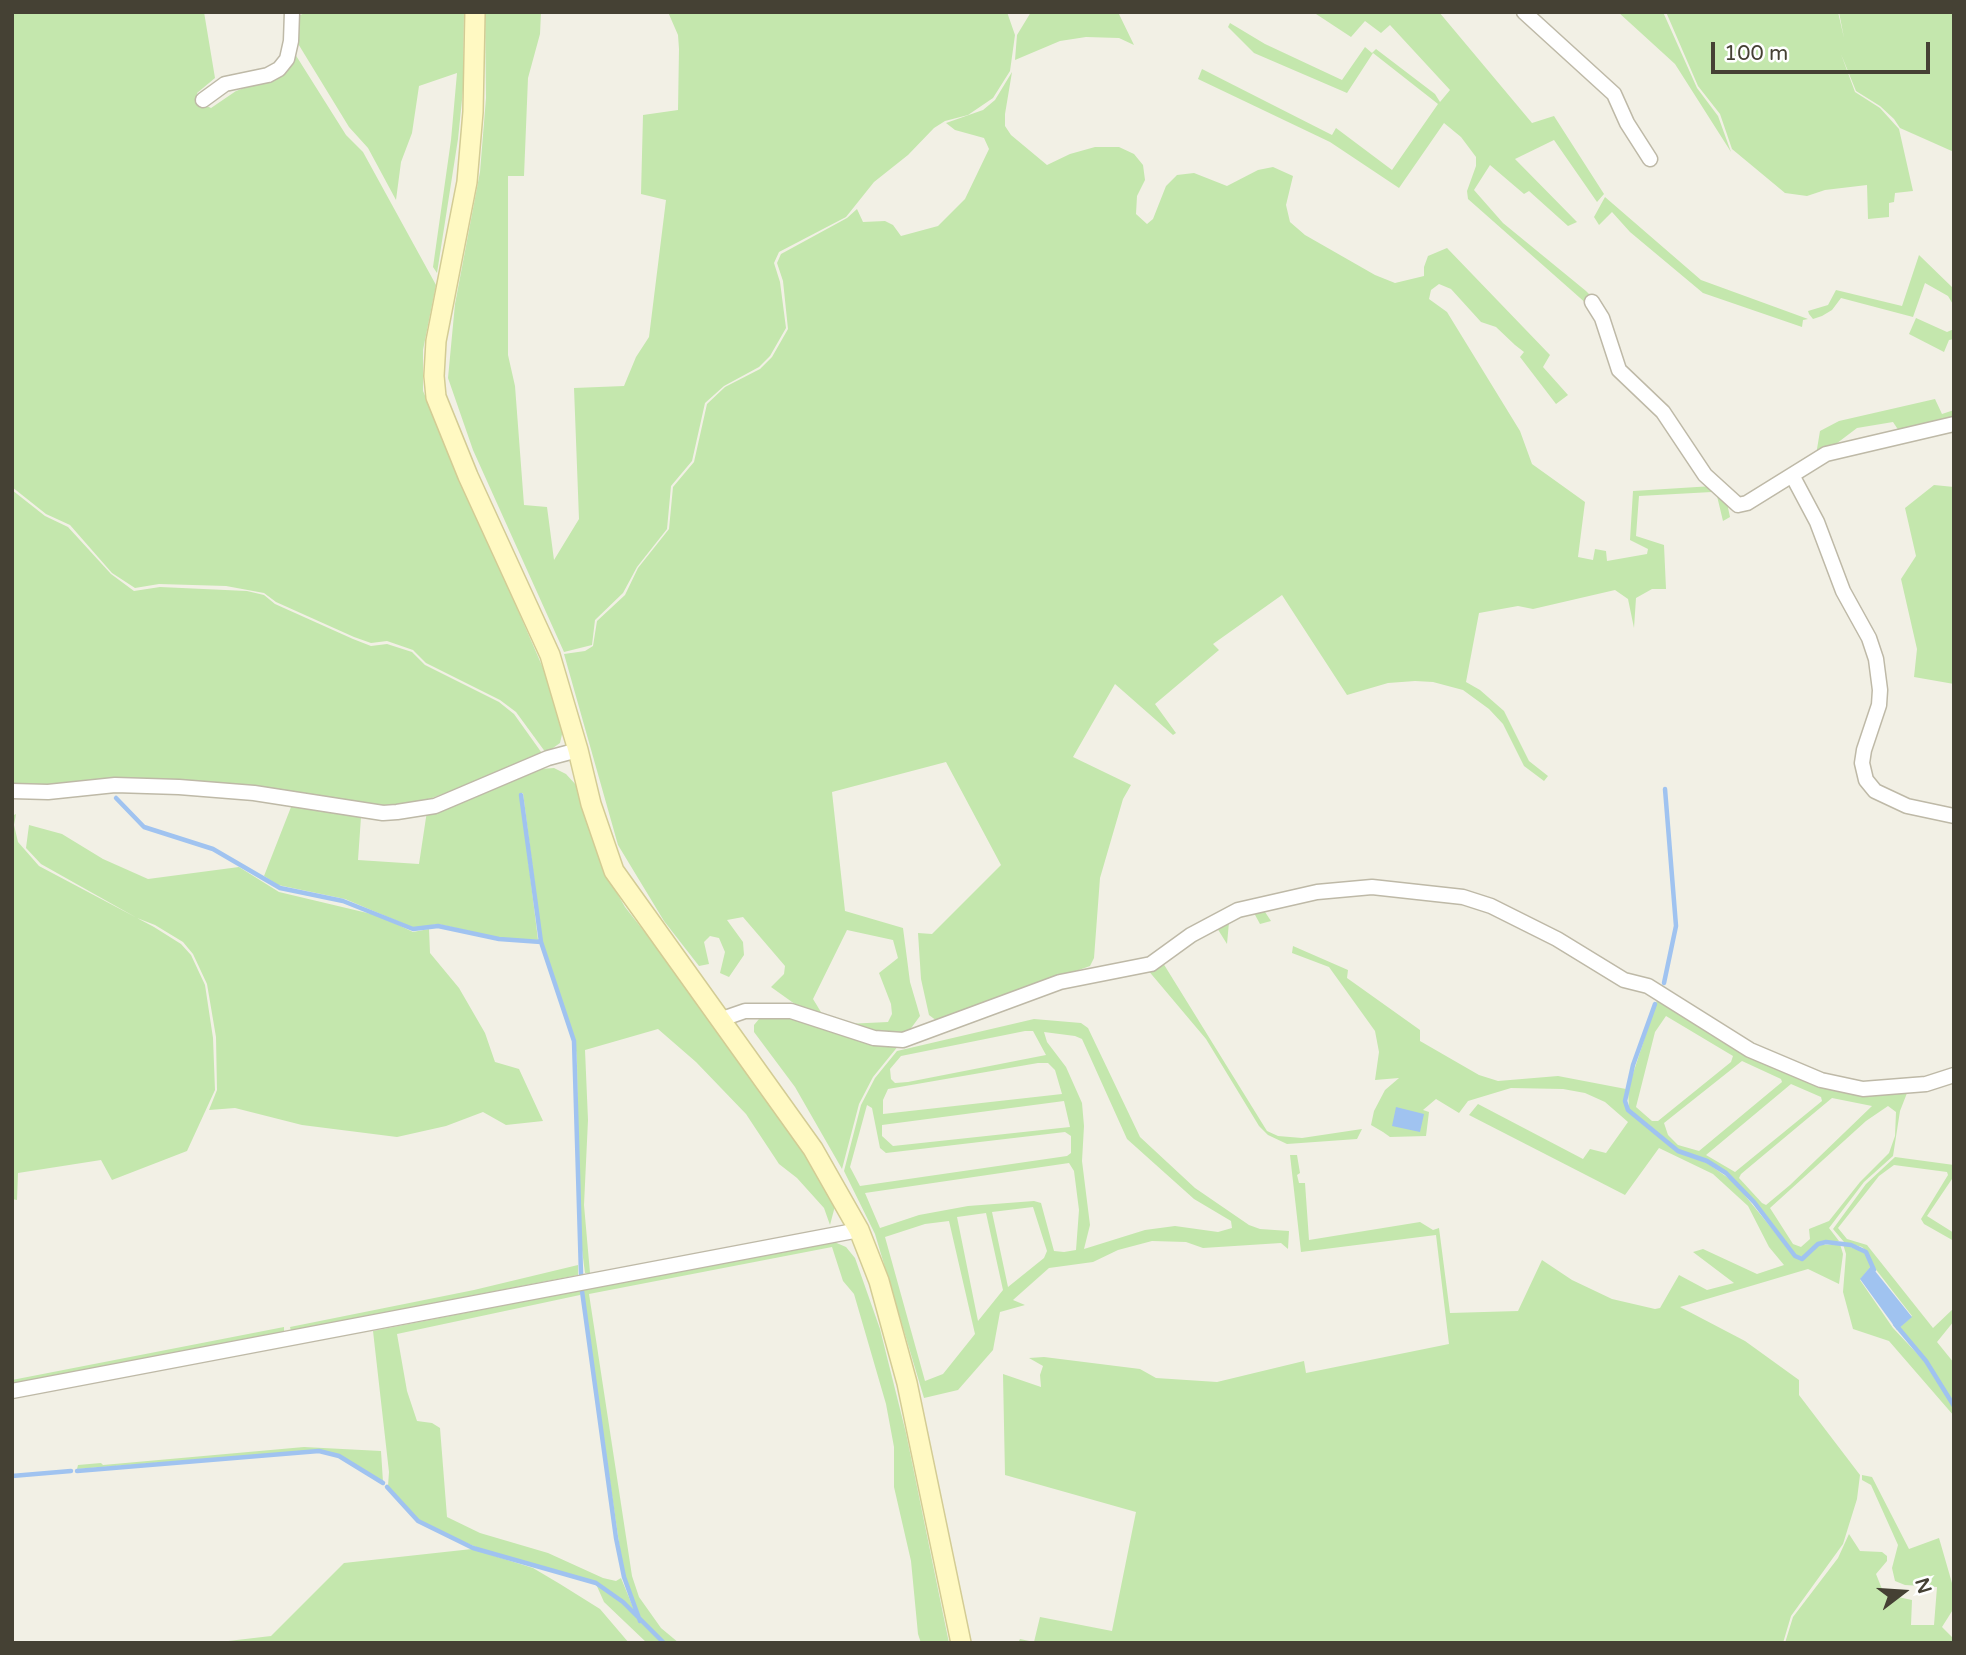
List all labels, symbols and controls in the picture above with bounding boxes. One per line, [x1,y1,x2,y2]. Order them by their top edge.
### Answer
scale bar [1714,28,1933,72]
text: 100 m [1724,41,1788,66]
north arrow [1868,1557,1938,1627]
text: N [1910,1575,1936,1596]

